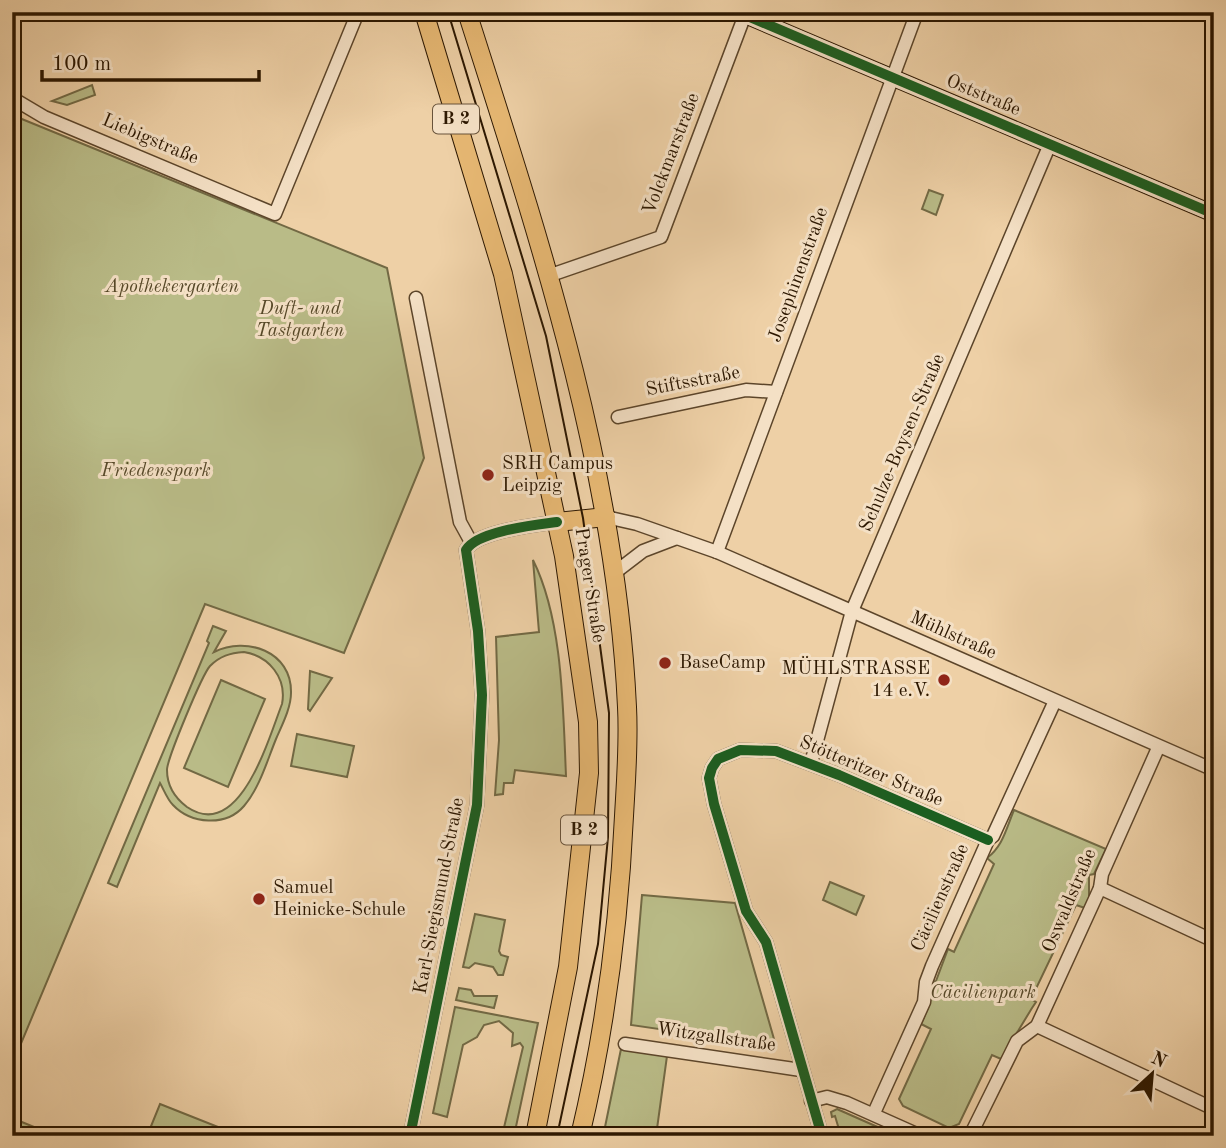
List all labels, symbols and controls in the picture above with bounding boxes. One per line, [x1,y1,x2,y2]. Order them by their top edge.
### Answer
scale bar [42,38,259,82]
text: 100 m [52,54,111,75]
street label: Oststraße [943,72,1023,120]
street label: Volckmarstraße [640,91,704,217]
road number: B 2 [433,104,479,134]
street label: Liebigstraße [99,111,201,169]
street label: Josephinenstraße [766,205,832,345]
park label: Apothekergarten [104,278,239,297]
park label: Duft- und Tastgarten [256,300,344,341]
street label: Schulze-Boysen-Straße [857,351,949,535]
street label: Stiftsstraße [644,364,742,400]
place label: SRH Campus Leipzig [502,455,613,496]
park label: Friedenspark [100,462,211,481]
marker: SRH Campus Leipzig [480,467,496,483]
street label: Prager Straße [571,526,607,644]
street label: Mühlstraße [907,609,999,663]
place label: BaseCamp [679,654,766,673]
marker: BaseCamp [657,655,673,671]
place label: MÜHLSTRASSE 14 e.V. [781,656,930,701]
marker: MÜHLSTRASSE 14 e.V. [936,672,952,688]
street label: Stötteritzer Straße [796,733,946,811]
street label: Karl-Siegismund-Straße [412,796,468,996]
road number: B 2 [561,816,607,844]
street label: Cäcilienstraße [909,841,973,955]
street label: Oswaldstraße [1040,846,1100,956]
place label: Samuel Heinicke-Schule [273,879,406,920]
marker: Samuel Heinicke-Schule [251,891,267,907]
park label: Cäcilienpark [930,984,1036,1003]
street label: Witzgallstraße [655,1020,777,1056]
north arrow [1118,1040,1188,1110]
text: N [1148,1049,1169,1073]

